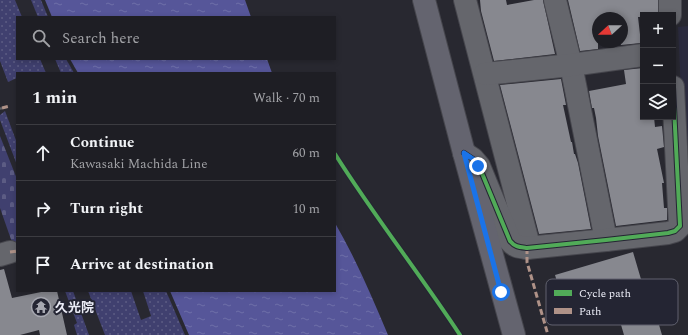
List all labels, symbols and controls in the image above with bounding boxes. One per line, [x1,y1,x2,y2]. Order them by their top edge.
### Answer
north arrow [592,12,628,48]
map controls [640,12,676,120]
button: + [640,12,676,48]
search box [16,16,336,60]
icon: search [30,27,52,49]
text: Search here [62,27,140,50]
button: − [640,48,676,84]
button: layers [640,84,676,120]
text: 1 min [32,85,77,111]
text: Walk · 70 m [253,88,320,108]
text: Continue [70,131,135,154]
icon: ahead [32,142,54,164]
text: 60 m [293,143,320,163]
text: Kawasaki Machida Line [70,154,207,174]
route end [469,157,487,175]
text: Turn right [70,197,143,220]
icon: right [32,198,54,220]
text: 10 m [293,199,320,219]
text: Arrive at destination [70,253,214,276]
icon: arrive [32,254,54,276]
legend [546,279,678,325]
route start [492,283,510,301]
text: Cycle path [579,285,631,302]
temple icon: 久光院 [30,296,52,318]
place label: 久光院 [55,298,94,318]
text: Path [579,303,601,320]

